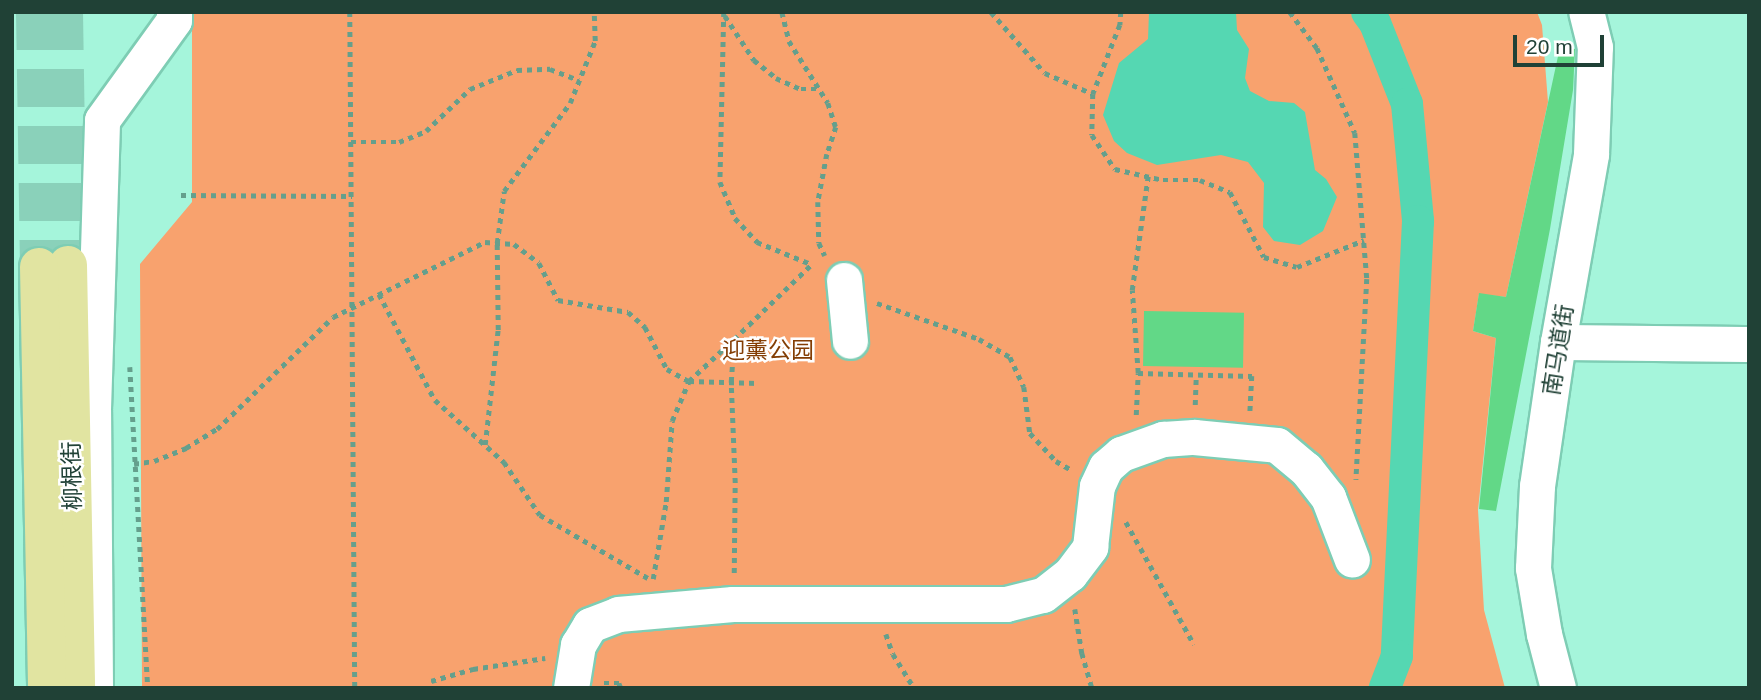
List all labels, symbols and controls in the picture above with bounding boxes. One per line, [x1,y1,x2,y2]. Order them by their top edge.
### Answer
scale bar [1516,21,1607,65]
text: 20 m [1526,35,1573,58]
street label: 南马道街 [1537,302,1579,398]
park label: 迎薰公园 [722,336,814,364]
street label: 柳根街 [58,441,86,511]

